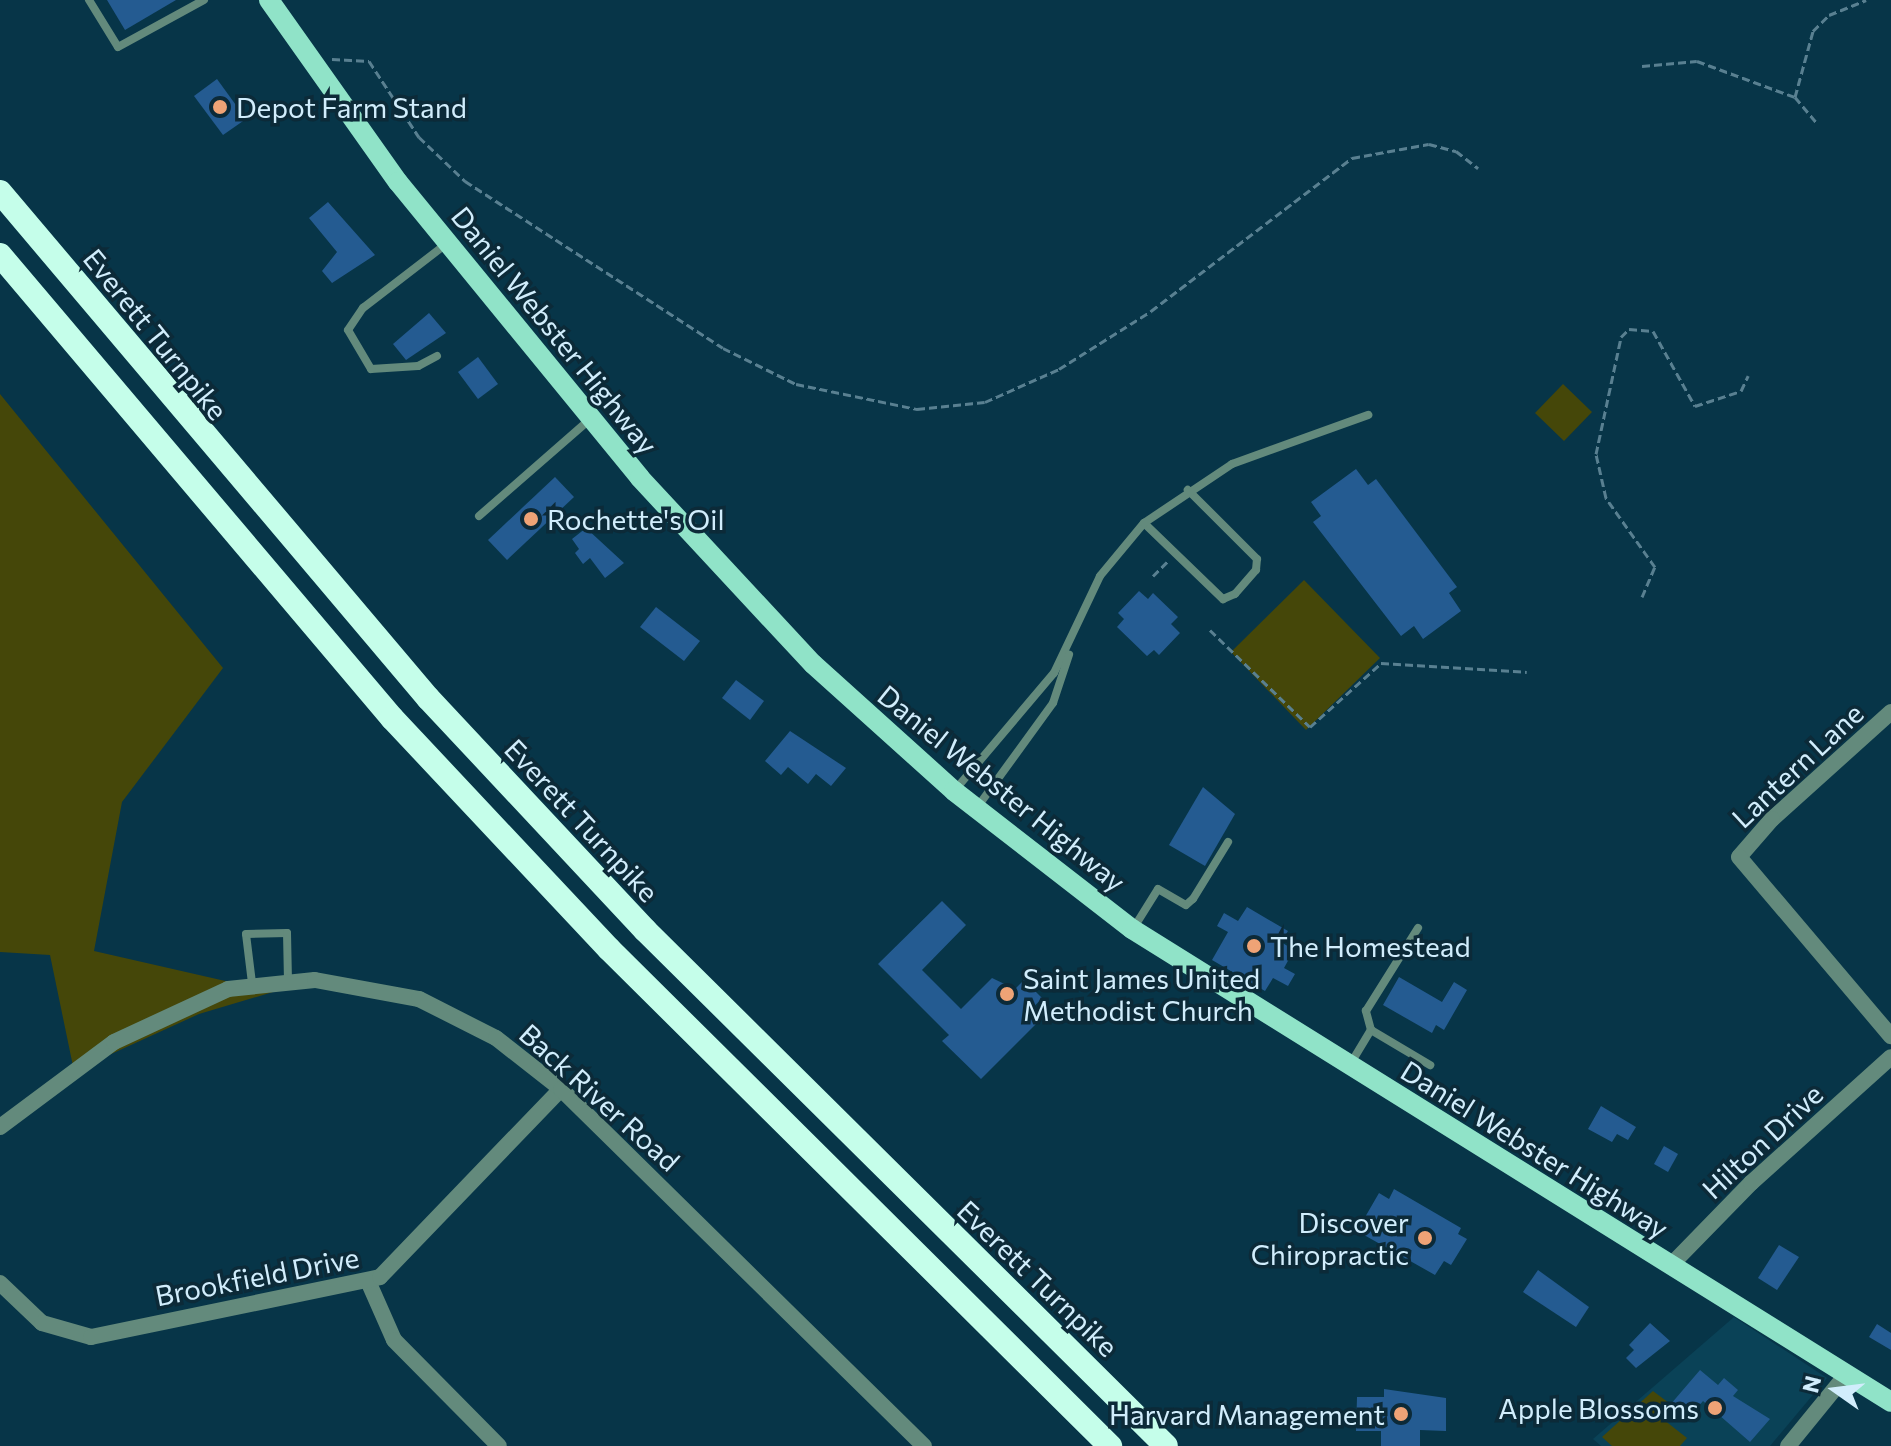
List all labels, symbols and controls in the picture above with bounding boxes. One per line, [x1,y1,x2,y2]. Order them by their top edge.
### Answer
place label: Depot Farm Stand [236,90,467,124]
marker: Depot Farm Stand [211,98,229,116]
street label: Daniel Webster Highway [445,199,665,461]
street label: Everett Turnpike [77,242,235,426]
place label: Rochette's Oil [547,502,724,536]
marker: Rochette's Oil [522,510,540,528]
street label: Daniel Webster Highway [871,678,1133,898]
street label: Lantern Lane [1725,696,1869,834]
street label: Everett Turnpike [498,732,666,908]
place label: The Homestead [1270,929,1471,963]
marker: The Homestead [1245,937,1263,955]
place label: Saint James United Methodist Church [1023,961,1260,1027]
marker: Saint James United Methodist Church [998,985,1016,1003]
street label: Back River Road [513,1016,687,1178]
street label: Daniel Webster Highway [1395,1053,1675,1245]
street label: Hilton Drive [1695,1077,1829,1205]
street label: Everett Turnpike [951,1193,1125,1363]
place label: Discover Chiropractic [1251,1205,1409,1271]
marker: Discover Chiropractic [1416,1229,1434,1247]
street label: Brookfield Drive [152,1240,362,1312]
north arrow [1795,1350,1875,1430]
text: N [1796,1373,1826,1395]
place label: Apple Blossoms [1498,1391,1699,1425]
place label: Harvard Management [1109,1397,1385,1431]
marker: Apple Blossoms [1706,1399,1724,1417]
marker: Harvard Management [1392,1405,1410,1423]

